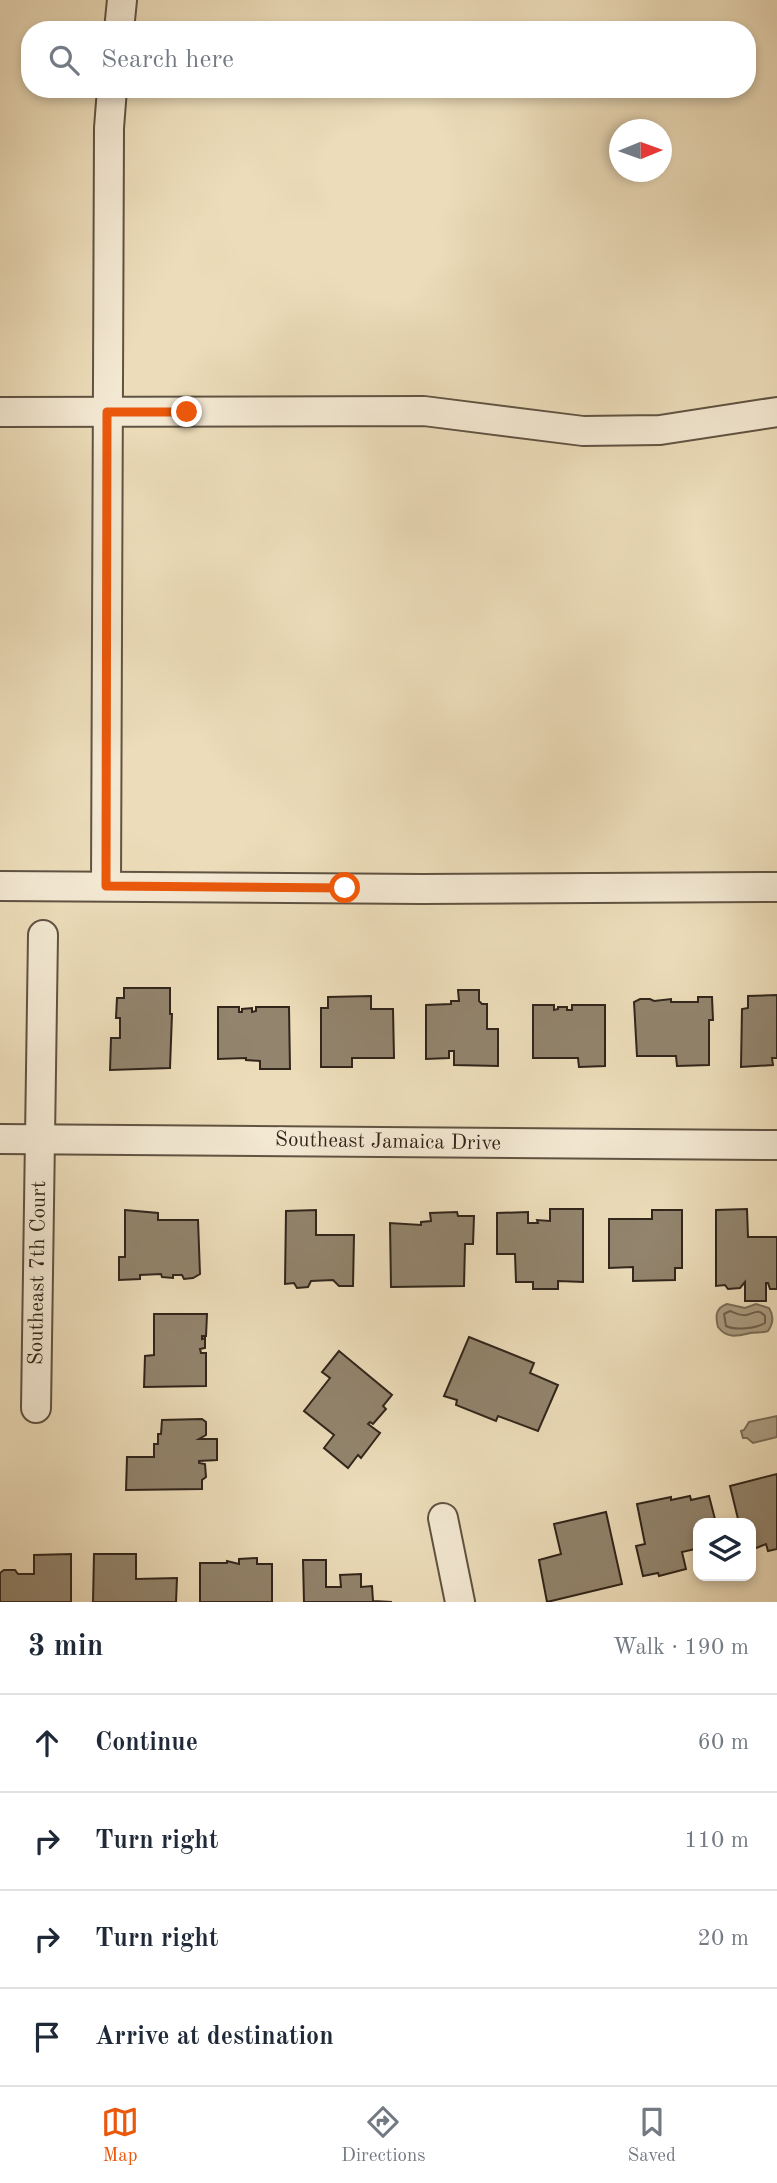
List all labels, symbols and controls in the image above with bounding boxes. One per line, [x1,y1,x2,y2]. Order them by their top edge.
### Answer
search box [21,21,756,98]
icon: search [45,41,83,79]
text: Search here [101,47,234,73]
north arrow [609,119,672,182]
route end [171,396,202,427]
route start [329,872,360,903]
street label: Southeast Jamaica Drive [275,1130,501,1154]
street label: Southeast 7th Court [26,1181,50,1365]
map controls [693,1518,756,1581]
button: layers [693,1518,756,1581]
text: 3 min [28,1632,103,1662]
text: Walk · 190 m [613,1636,749,1659]
icon: ahead [28,1724,66,1762]
text: Continue [95,1730,198,1756]
text: 60 m [698,1731,749,1754]
icon: right [28,1822,66,1860]
text: Turn right [95,1828,218,1854]
text: 110 m [684,1829,749,1852]
icon: right [28,1920,66,1958]
text: Turn right [95,1926,218,1952]
text: 20 m [698,1927,749,1950]
icon: arrive [28,2018,66,2056]
text: Arrive at destination [95,2024,334,2050]
tab: Map [101,2103,139,2168]
tab: Directions [341,2103,426,2168]
tab: Saved [628,2103,676,2168]

